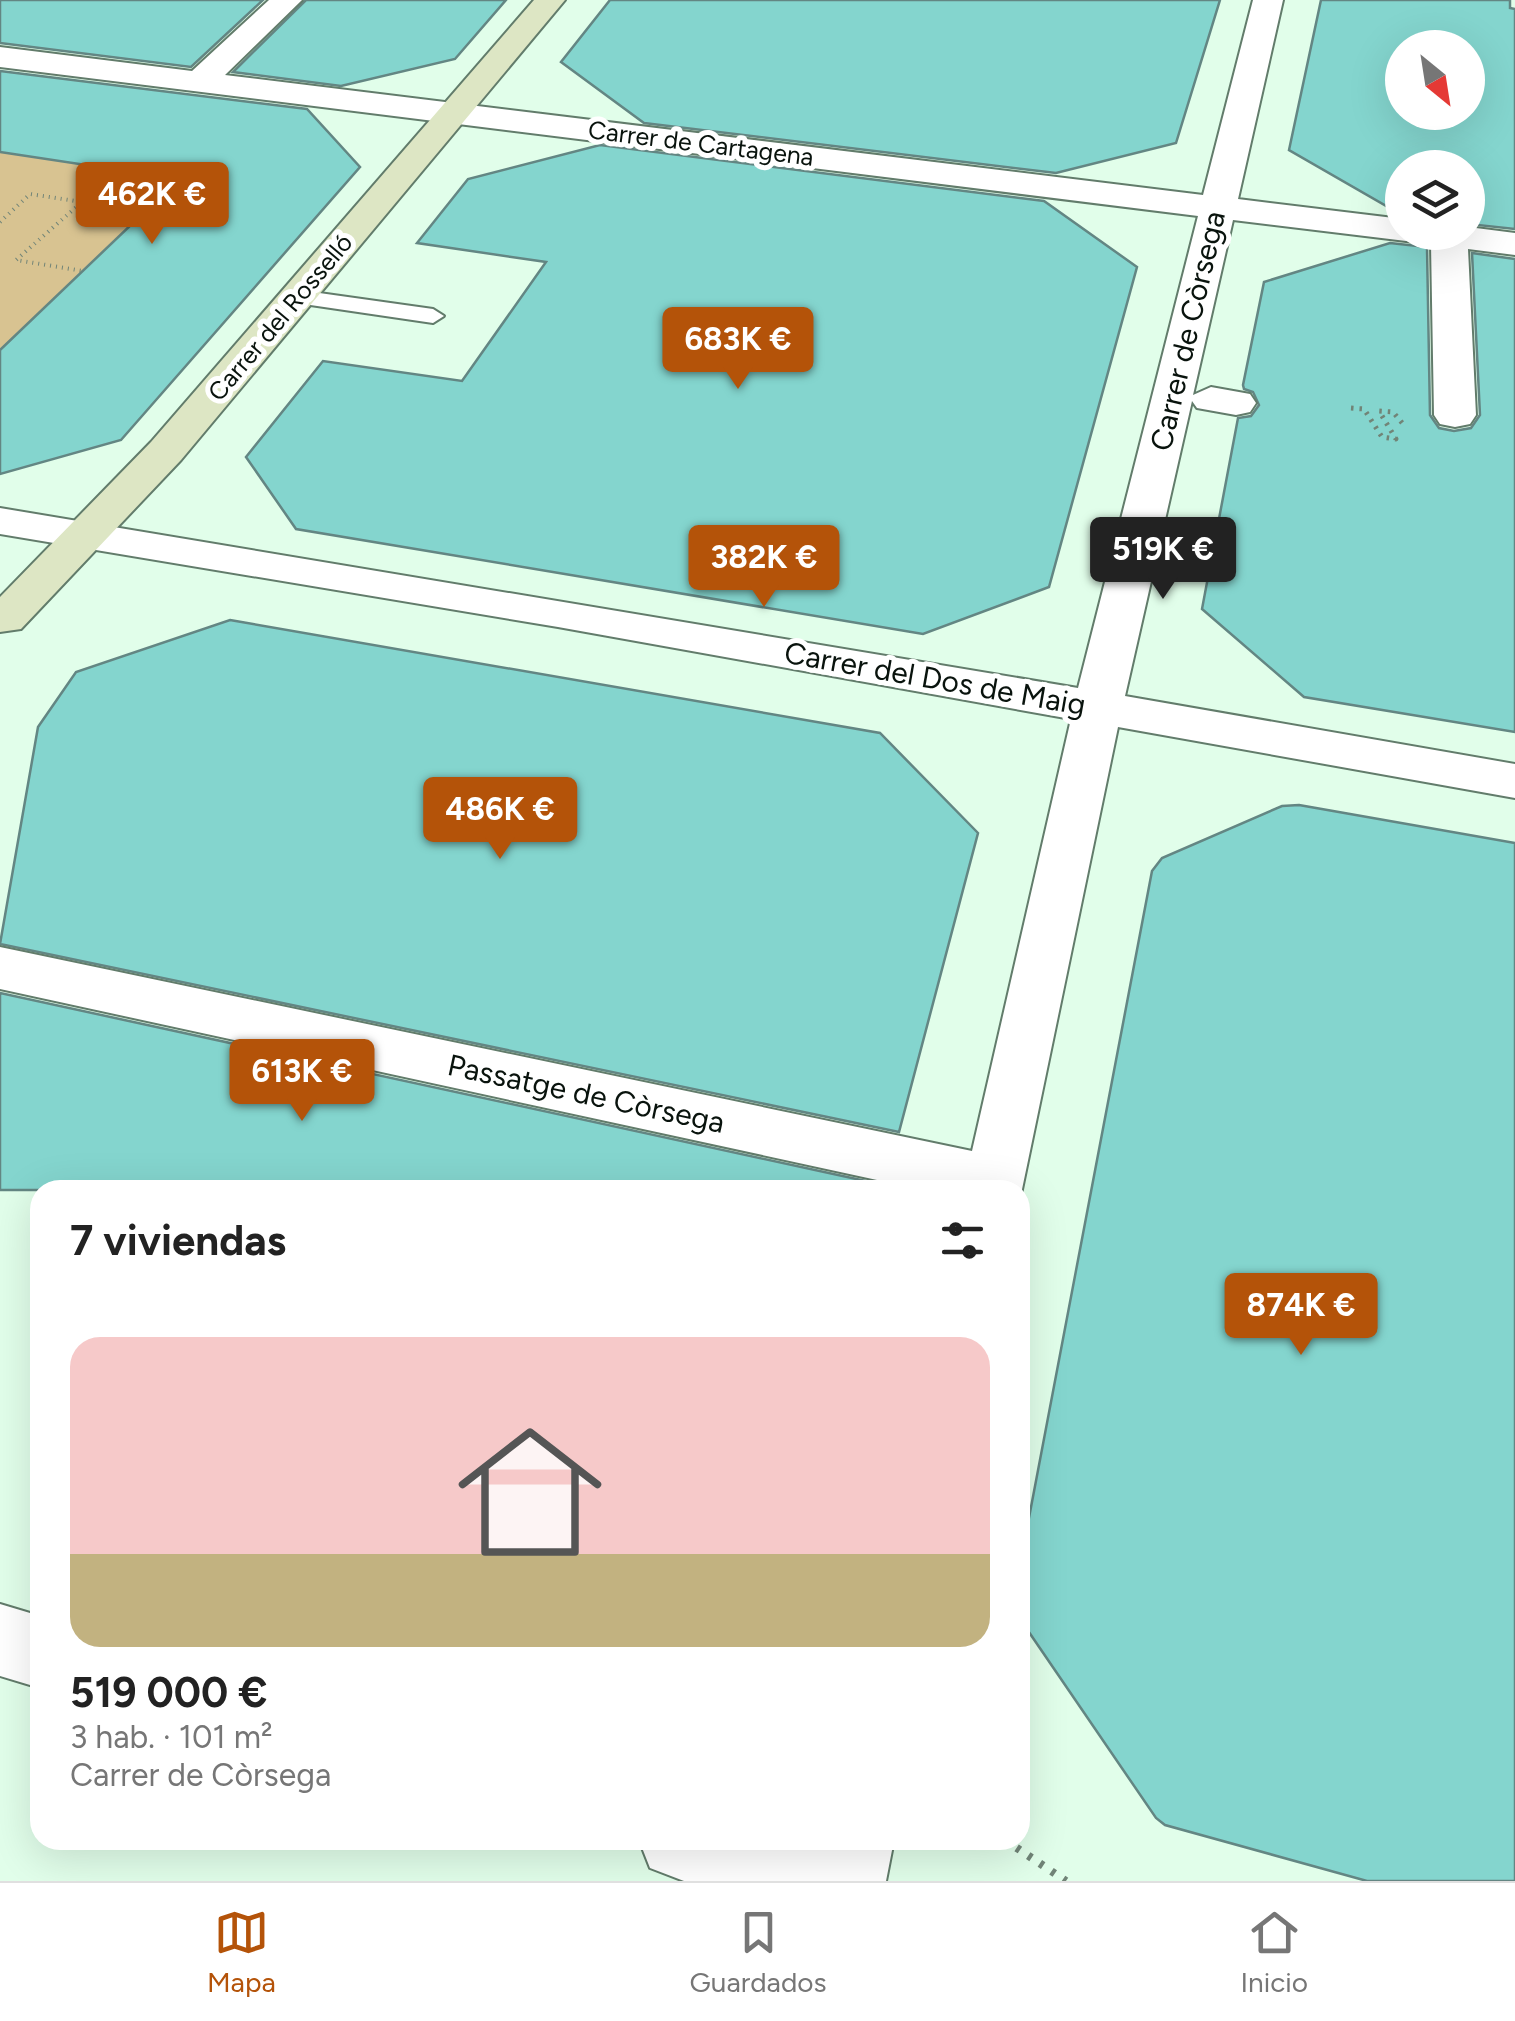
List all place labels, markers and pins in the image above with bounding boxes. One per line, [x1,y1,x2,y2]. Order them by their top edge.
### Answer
pin: 462K € [71,162,233,247]
pin: 683K € [657,307,819,392]
pin: 519K € [1082,517,1244,602]
pin: 382K € [683,525,845,610]
pin: 486K € [419,777,581,862]
pin: 613K € [221,1039,383,1124]
pin: 874K € [1220,1273,1382,1358]

